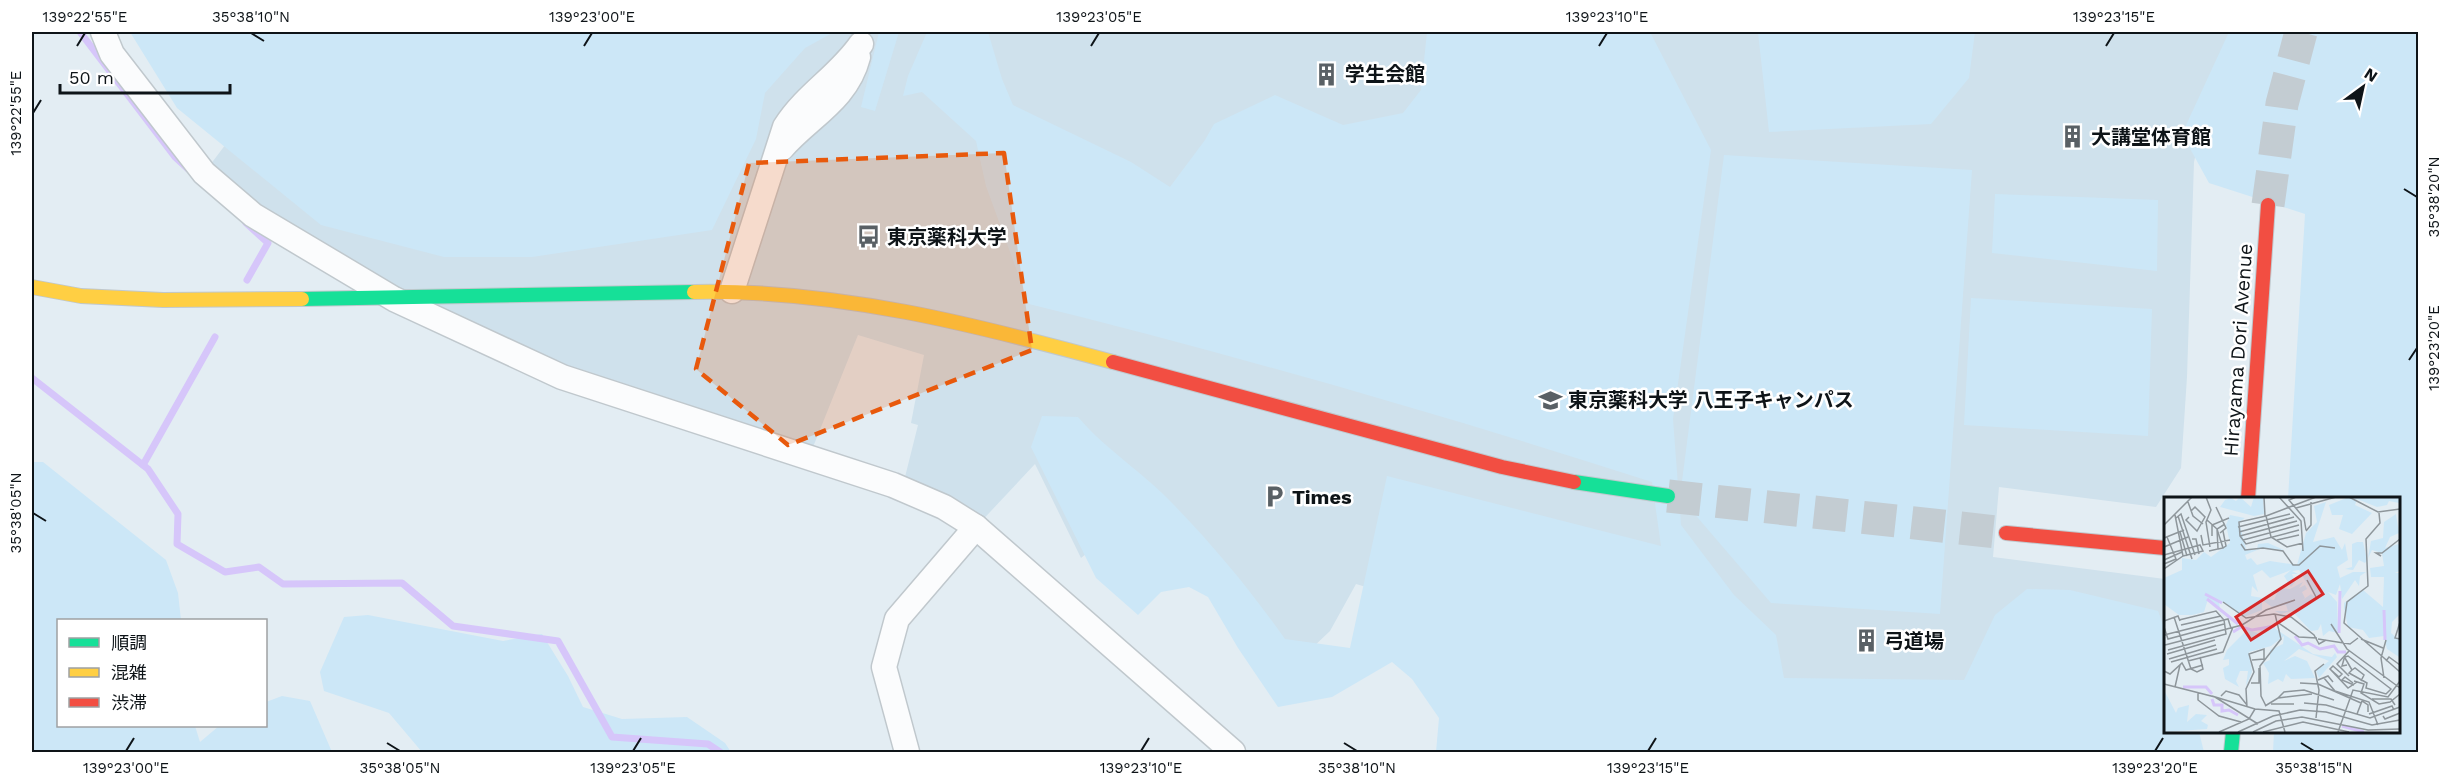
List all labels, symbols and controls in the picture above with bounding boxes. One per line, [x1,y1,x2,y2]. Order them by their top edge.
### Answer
text: 139°22'55"E [43,8,127,26]
text: 35°38'10"N [212,8,290,26]
text: 139°23'00"E [549,8,635,26]
text: 139°23'05"E [1056,8,1142,26]
text: 139°23'10"E [1566,8,1648,26]
text: 139°23'15"E [2073,8,2155,26]
scale bar [60,57,230,95]
north arrow [2333,57,2393,117]
building icon: 学生会館 [1314,61,1340,87]
place label: 学生会館 [1345,62,1425,86]
text: N [2361,64,2381,86]
text: 50 m [69,67,114,88]
text: 139°22'55"E [7,71,25,155]
building icon: 大講堂体育館 [2060,124,2086,150]
place label: 大講堂体育館 [2091,125,2211,149]
text: 35°38'20"N [2425,156,2443,238]
bus stop icon: 東京薬科大学 [856,224,882,250]
place label: 東京薬科大学 [887,225,1007,249]
street label: Hirayama Dori Avenue [2219,243,2257,457]
text: 139°23'20"E [2425,305,2443,391]
school or university icon: 東京薬科大学 八王子キャンパス [1537,387,1563,413]
place label: 東京薬科大学 八王子キャンパス [1568,388,1854,412]
text: 35°38'05"N [7,473,25,554]
parking icon: Times [1261,484,1287,510]
place label: Times [1292,485,1352,509]
inset map [2164,497,2399,733]
legend [57,619,267,727]
building icon: 弓道場 [1853,628,1879,654]
place label: 弓道場 [1884,629,1944,653]
text: 順調 [111,632,147,653]
text: 混雑 [111,662,147,683]
text: 渋滞 [111,692,147,713]
text: 139°23'00"E [83,759,169,777]
text: 35°38'05"N [360,759,441,777]
text: 139°23'05"E [590,759,676,777]
text: 139°23'10"E [1100,759,1182,777]
text: 35°38'10"N [1318,759,1396,777]
text: 139°23'15"E [1607,759,1689,777]
text: 139°23'20"E [2112,759,2198,777]
text: 35°38'15"N [2275,759,2353,777]

